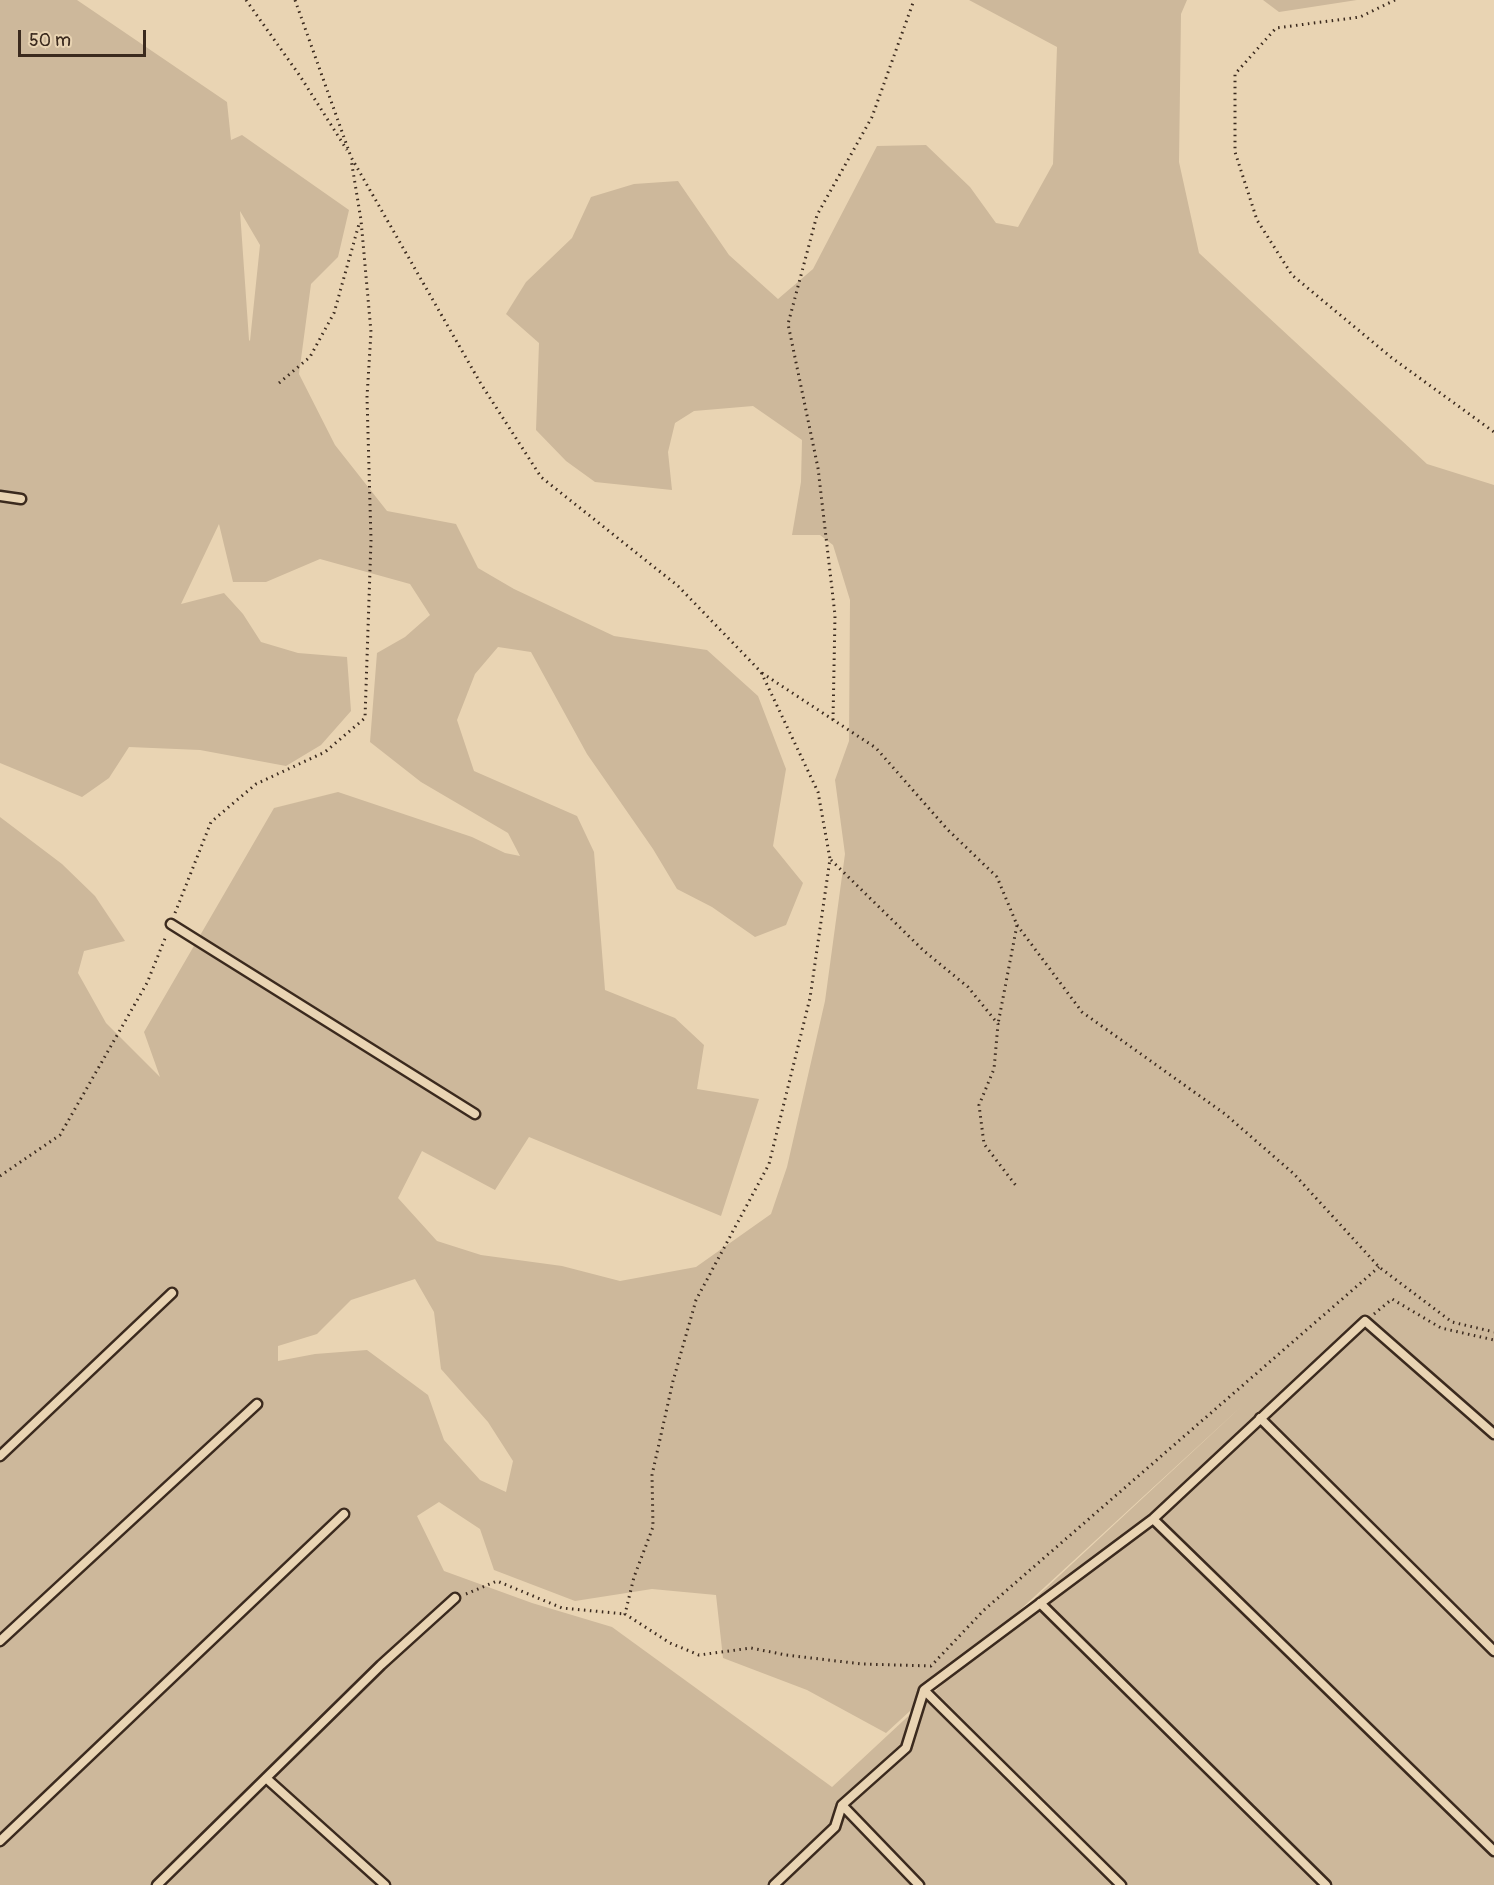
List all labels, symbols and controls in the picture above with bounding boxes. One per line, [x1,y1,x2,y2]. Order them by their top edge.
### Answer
scale bar [21,18,148,56]
text: 50 m [29,29,71,52]

